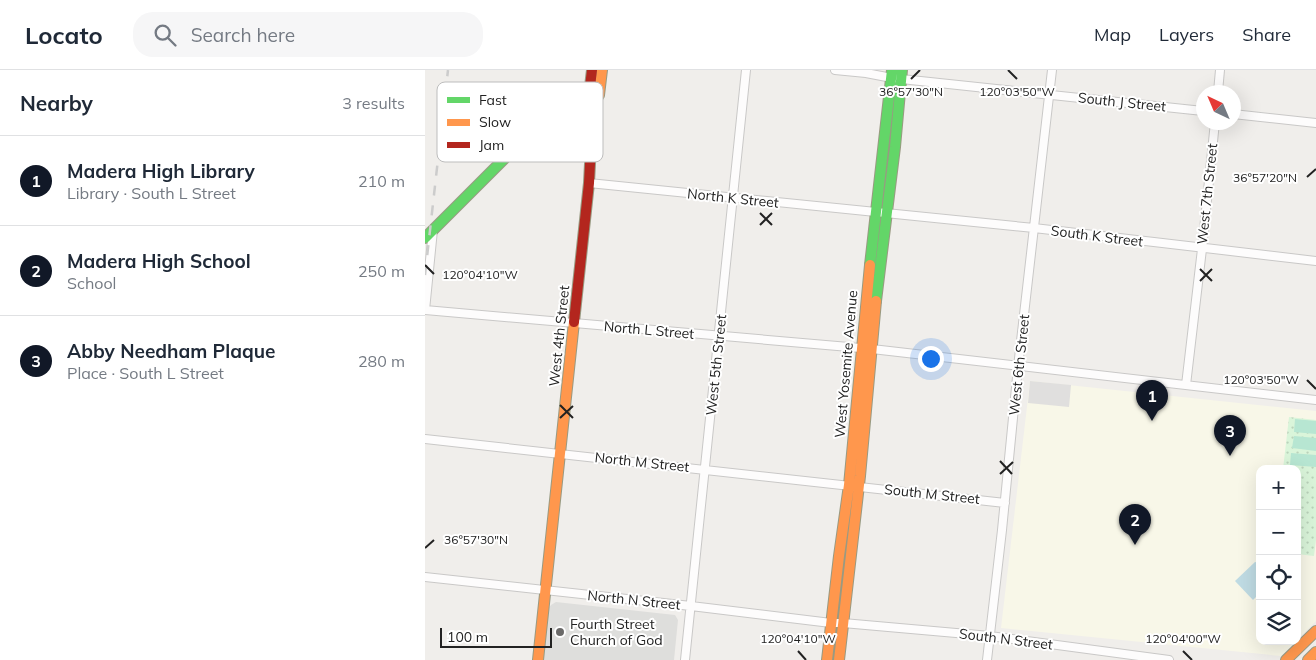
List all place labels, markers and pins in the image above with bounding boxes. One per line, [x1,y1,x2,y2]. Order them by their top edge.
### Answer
pin: 1 [1136,380,1168,421]
pin: 3 [1214,415,1246,456]
pin: 2 [1119,504,1151,545]
place label: Fourth Street Church of God [570,615,663,649]
marker: Fourth Street Church of God [554,626,566,638]

